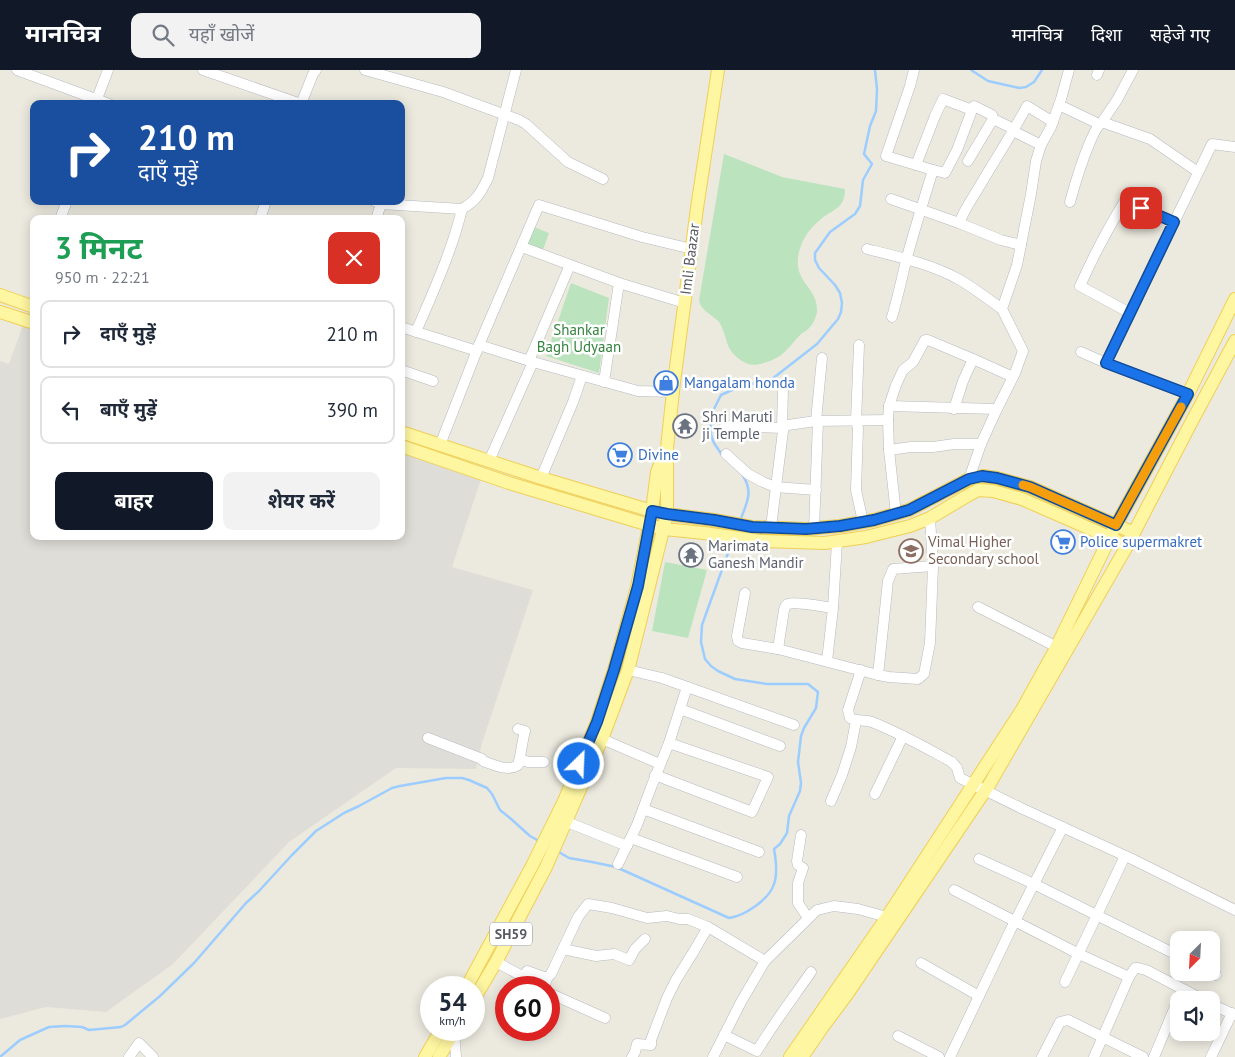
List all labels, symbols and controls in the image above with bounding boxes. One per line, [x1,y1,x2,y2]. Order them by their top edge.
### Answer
search box [131,13,481,58]
text: मानचित्र [25,18,101,49]
icon: search [149,21,177,49]
text: यहाँ खोजें [189,22,254,46]
text: मानचित्र [1011,23,1063,46]
text: दिशा [1091,23,1122,46]
text: सहेजे गए [1150,23,1210,46]
text: 210 m [138,114,235,160]
icon: right [55,120,120,185]
text: दाएँ मुड़ें [138,158,198,186]
pin [1120,187,1162,229]
icon: arrive [1127,194,1155,222]
street label: Imli Baazar [676,222,703,296]
text: 3 मिनट [55,228,143,267]
button: close [328,232,380,284]
text: 950 m · 22:21 [55,267,150,287]
icon: right [57,320,85,348]
park label: Shankar Bagh Udyaan [537,320,621,356]
text: दाएँ मुड़ें [100,321,156,345]
text: 210 m [326,322,378,346]
shop icon: Mangalam honda [653,370,679,396]
place label: Mangalam honda [684,373,795,392]
icon: left [57,396,85,424]
text: बाएँ मुड़ें [100,397,157,421]
text: 390 m [326,398,378,422]
place label: Shri Maruti ji Temple [702,407,773,443]
temple icon: Shri Maruti ji Temple [672,413,698,439]
supermarket icon: Divine [607,442,633,468]
place label: Divine [638,445,679,464]
button: बाहर [55,472,213,530]
button: शेयर करें [223,472,380,530]
supermarket icon: Police supermakret [1050,529,1076,555]
place label: Vimal Higher Secondary school [927,532,1040,568]
place label: Police supermakret [1080,532,1202,551]
place label: Marimata Ganesh Mandir [708,536,804,572]
school or university icon: Vimal Higher Secondary school [898,538,924,564]
temple icon: Marimata Ganesh Mandir [678,542,704,568]
position arrow [552,737,604,789]
road number: SH59 [490,922,532,946]
north arrow [1170,931,1220,981]
map controls [1170,931,1220,1041]
speed limit sign: 60 [495,976,560,1041]
text: 54 [438,986,467,1018]
button: sound [1170,991,1220,1041]
text: km/h [439,1013,466,1028]

